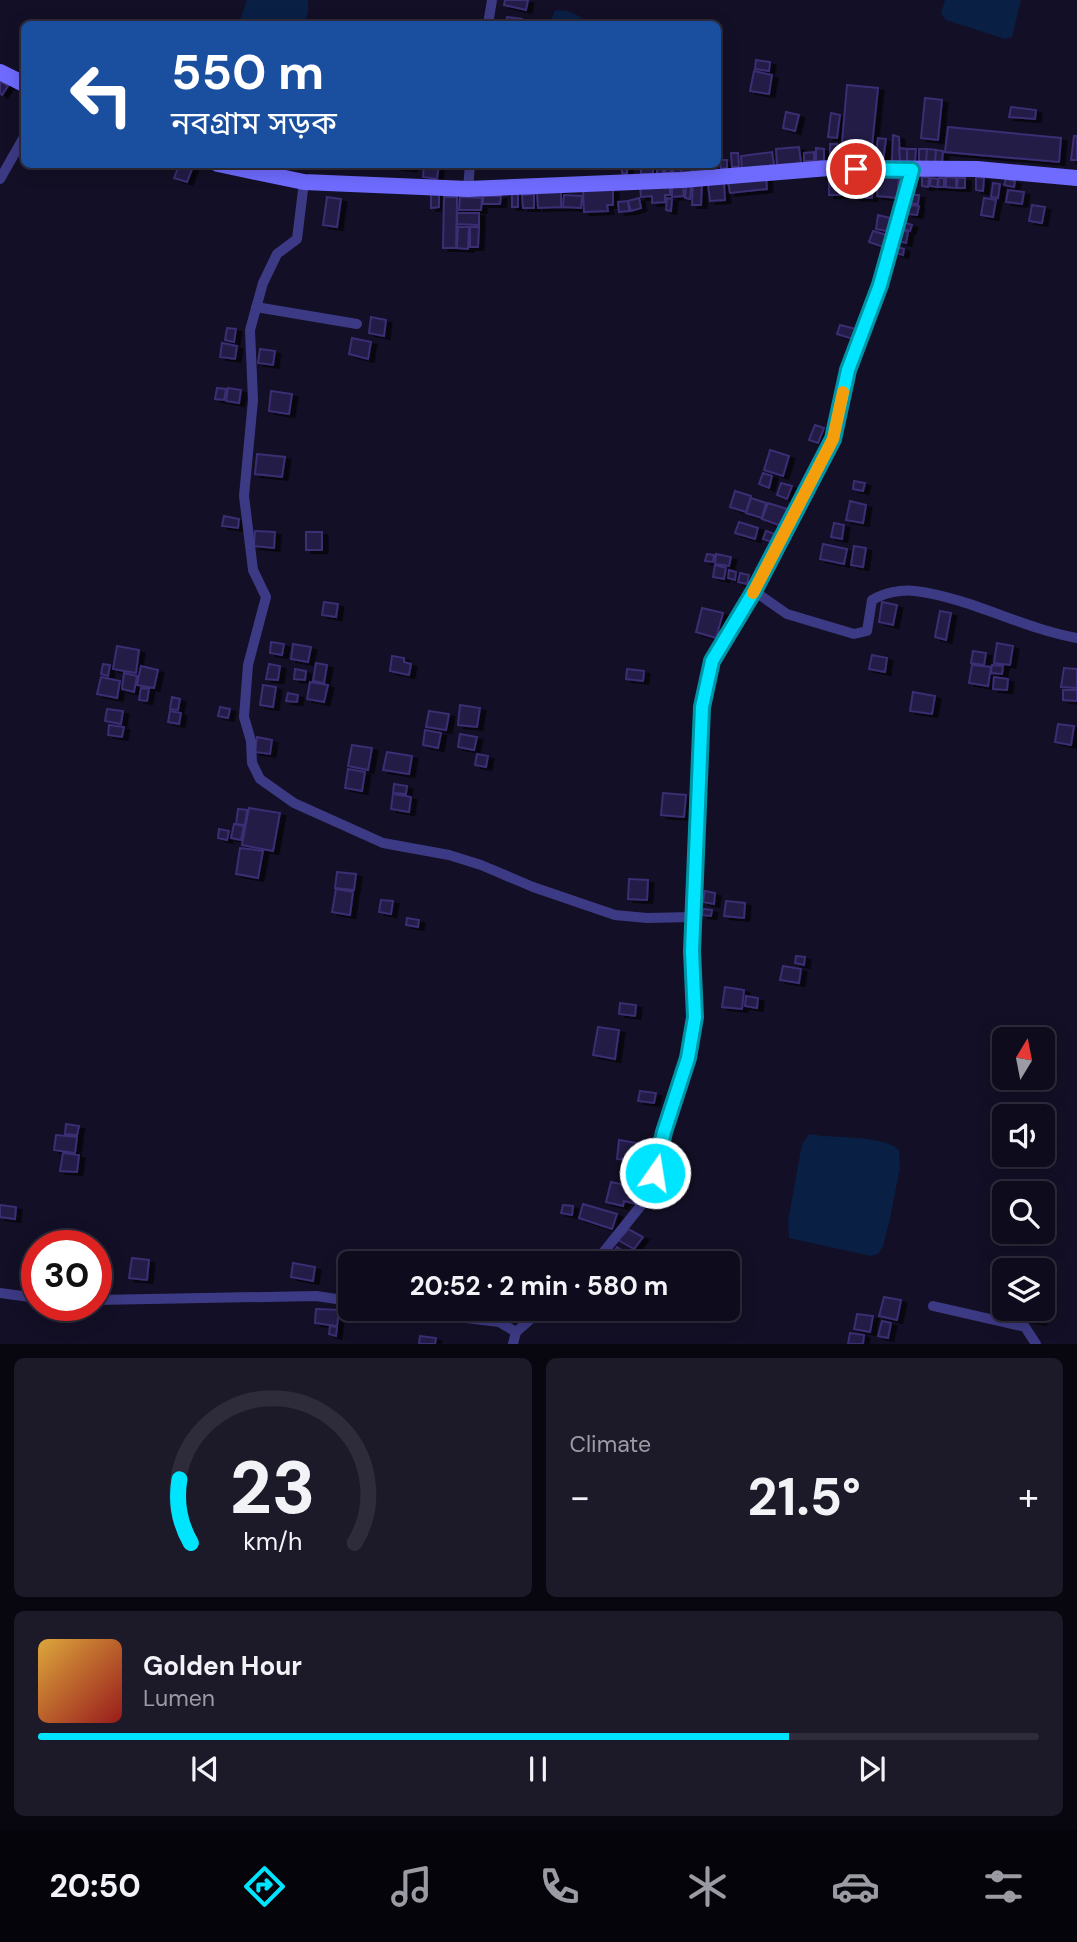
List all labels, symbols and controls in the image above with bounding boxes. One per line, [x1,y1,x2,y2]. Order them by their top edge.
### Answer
text: 550 m [171,40,324,104]
icon: left [56,49,147,140]
text: নবগ্রাম সড়ক [171,102,337,144]
pin [826,139,886,199]
icon: arrive [837,150,875,188]
north arrow [992,1027,1055,1090]
map controls [992,1027,1055,1321]
button: sound [992,1104,1055,1167]
position arrow [618,1136,692,1210]
button: search [992,1181,1055,1244]
speed limit sign: 30 [21,1230,112,1321]
button: layers [992,1258,1055,1321]
text: 20:52 · 2 min · 580 m [410,1269,668,1303]
text: Climate [570,1429,651,1459]
text: 23 [230,1442,316,1537]
text: 21.5° [748,1463,861,1531]
text: − [570,1472,590,1522]
text: + [1018,1472,1039,1522]
text: km/h [243,1525,302,1558]
text: Golden Hour [143,1649,302,1683]
text: Lumen [143,1683,215,1713]
icon: previous [186,1750,224,1788]
icon: pause [519,1750,557,1788]
icon: next [853,1750,891,1788]
icon: directions [240,1862,289,1911]
icon: music [387,1862,436,1911]
icon: phone [535,1862,584,1911]
icon: climate [683,1862,732,1911]
icon: car [831,1862,880,1911]
icon: filters [979,1862,1028,1911]
text: 20:50 [49,1865,141,1907]

